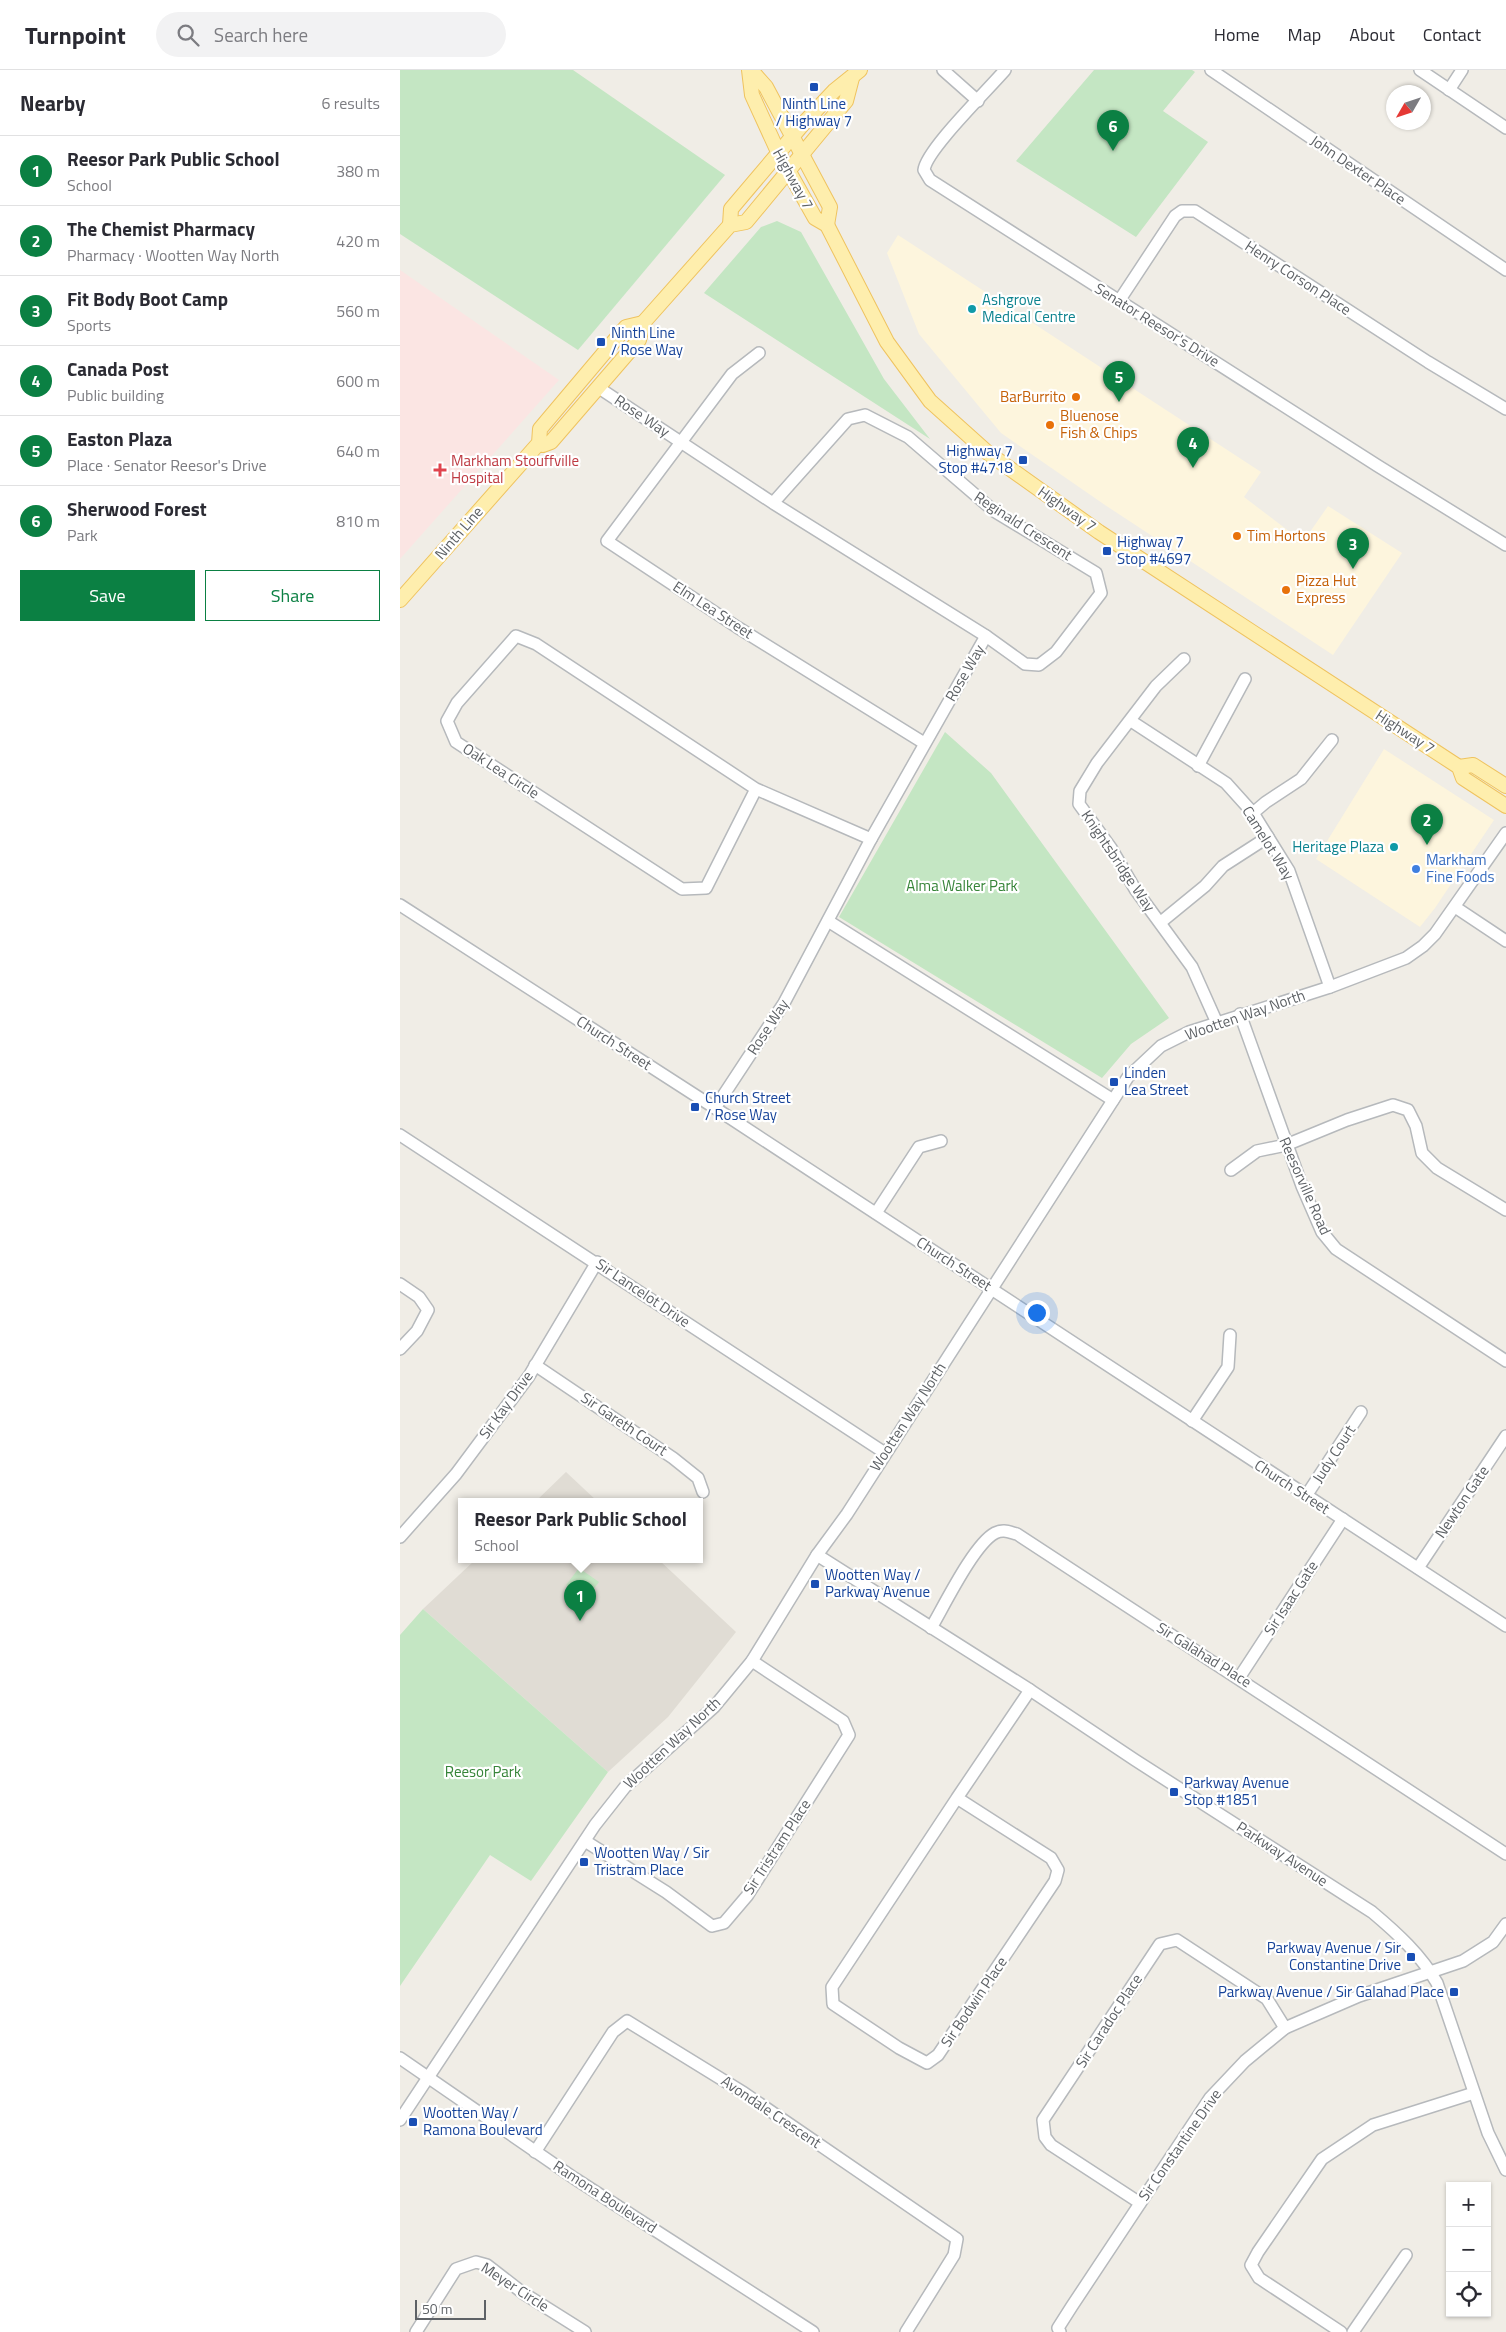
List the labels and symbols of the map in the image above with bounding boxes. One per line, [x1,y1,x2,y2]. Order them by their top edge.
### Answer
marker: Ninth Line / Highway 7 [808,81,820,93]
north arrow [1386,85,1431,130]
place label: Ninth Line / Highway 7 [776,92,852,132]
pin: 6 [1097,110,1129,151]
street label: John Dexter Place [1306,129,1411,210]
street label: Highway 7 [767,144,820,214]
street label: Henry Corson Place [1241,235,1356,321]
street label: Senator Reesor's Drive [1090,277,1224,372]
place label: Ashgrove Medical Centre [982,288,1076,328]
marker: Ashgrove Medical Centre [966,303,978,315]
place label: Ninth Line / Rose Way [611,321,683,361]
marker: Ninth Line / Rose Way [595,336,607,348]
pin: 5 [1103,361,1135,402]
place label: BarBurrito [1000,385,1066,408]
street label: Rose Way [610,389,675,443]
marker: BarBurrito [1070,391,1082,403]
place label: Bluenose Fish & Chips [1060,404,1138,444]
marker: Bluenose Fish & Chips [1044,419,1056,431]
pin: 4 [1177,427,1209,468]
place label: Highway 7 Stop #4718 [939,439,1013,479]
place label: Markham Stouffville Hospital [451,449,579,489]
marker: Highway 7 Stop #4718 [1017,454,1029,466]
marker: Markham Stouffville Hospital [433,463,447,477]
street label: Highway 7 [1033,480,1101,537]
street label: Reginald Crescent [970,485,1078,566]
street label: Ninth Line [429,501,488,564]
place label: Tim Hortons [1247,524,1325,547]
pin: 3 [1337,528,1369,569]
place label: Highway 7 Stop #4697 [1117,530,1191,570]
marker: Tim Hortons [1231,530,1243,542]
marker: Highway 7 Stop #4697 [1101,545,1113,557]
place label: Pizza Hut Express [1296,569,1357,609]
street label: Elm Lea Street [669,575,759,645]
marker: Pizza Hut Express [1280,584,1292,596]
street label: Rose Way [939,640,990,706]
street label: Highway 7 [1371,704,1440,759]
street label: Oak Lea Circle [458,737,544,804]
street label: Camelot Way [1237,801,1300,884]
pin: 2 [1411,804,1443,845]
street label: Knightsbridge Way [1076,805,1161,916]
place label: Heritage Plaza [1292,835,1384,858]
marker: Heritage Plaza [1388,841,1400,853]
place label: Markham Fine Foods [1426,848,1495,888]
marker: Markham Fine Foods [1410,863,1422,875]
park label: Alma Walker Park [906,874,1018,897]
street label: Wootten Way North [1182,983,1308,1046]
street label: Rose Way [741,994,794,1059]
street label: Church Street [572,1010,657,1076]
place label: Linden Lea Street [1124,1061,1189,1101]
marker: Linden Lea Street [1108,1076,1120,1088]
place label: Church Street / Rose Way [705,1086,792,1126]
marker: Church Street / Rose Way [689,1101,701,1113]
street label: Reesorville Road [1274,1133,1337,1238]
street label: Church Street [912,1231,997,1297]
street label: Sir Lancelot Drive [592,1252,695,1333]
your location [1024,1300,1050,1326]
street label: Wootten Way North [864,1358,951,1476]
street label: Sir Kay Drive [473,1366,538,1444]
street label: Sir Gareth Court [576,1386,673,1462]
street label: Judy Court [1306,1420,1361,1487]
street label: Church Street [1250,1454,1335,1520]
street label: Newton Gate [1429,1461,1494,1543]
street label: Sir Isaac Gate [1258,1556,1323,1640]
place label: Wootten Way / Parkway Avenue [825,1563,930,1603]
marker: Wootten Way / Parkway Avenue [809,1578,821,1590]
pin: 1 [564,1580,596,1621]
street label: Sir Galahad Place [1152,1616,1256,1693]
street label: Wootten Way North [618,1691,725,1794]
park label: Reesor Park [445,1760,521,1783]
place label: Parkway Avenue Stop #1851 [1184,1771,1289,1811]
marker: Parkway Avenue Stop #1851 [1168,1786,1180,1798]
street label: Sir Tristram Place [737,1794,816,1899]
street label: Parkway Avenue [1232,1815,1333,1892]
place label: Wootten Way / Sir Tristram Place [594,1841,709,1881]
marker: Wootten Way / Sir Tristram Place [578,1856,590,1868]
place label: Parkway Avenue / Sir Constantine Drive [1267,1936,1401,1976]
marker: Parkway Avenue / Sir Constantine Drive [1405,1951,1417,1963]
street label: Sir Bodwin Place [935,1952,1012,2052]
street label: Sir Caradoc Place [1070,1969,1148,2072]
place label: Parkway Avenue / Sir Galahad Place [1218,1980,1444,2003]
marker: Parkway Avenue / Sir Galahad Place [1448,1986,1460,1998]
street label: Avondale Crescent [717,2069,827,2154]
street label: Sir Constantine Drive [1132,2084,1227,2205]
place label: Wootten Way / Ramona Boulevard [423,2101,543,2141]
marker: Wootten Way / Ramona Boulevard [407,2116,419,2128]
street label: Ramona Boulevard [549,2154,662,2239]
street label: Meyer Circle [477,2256,554,2317]
scale bar [415,2297,486,2320]

